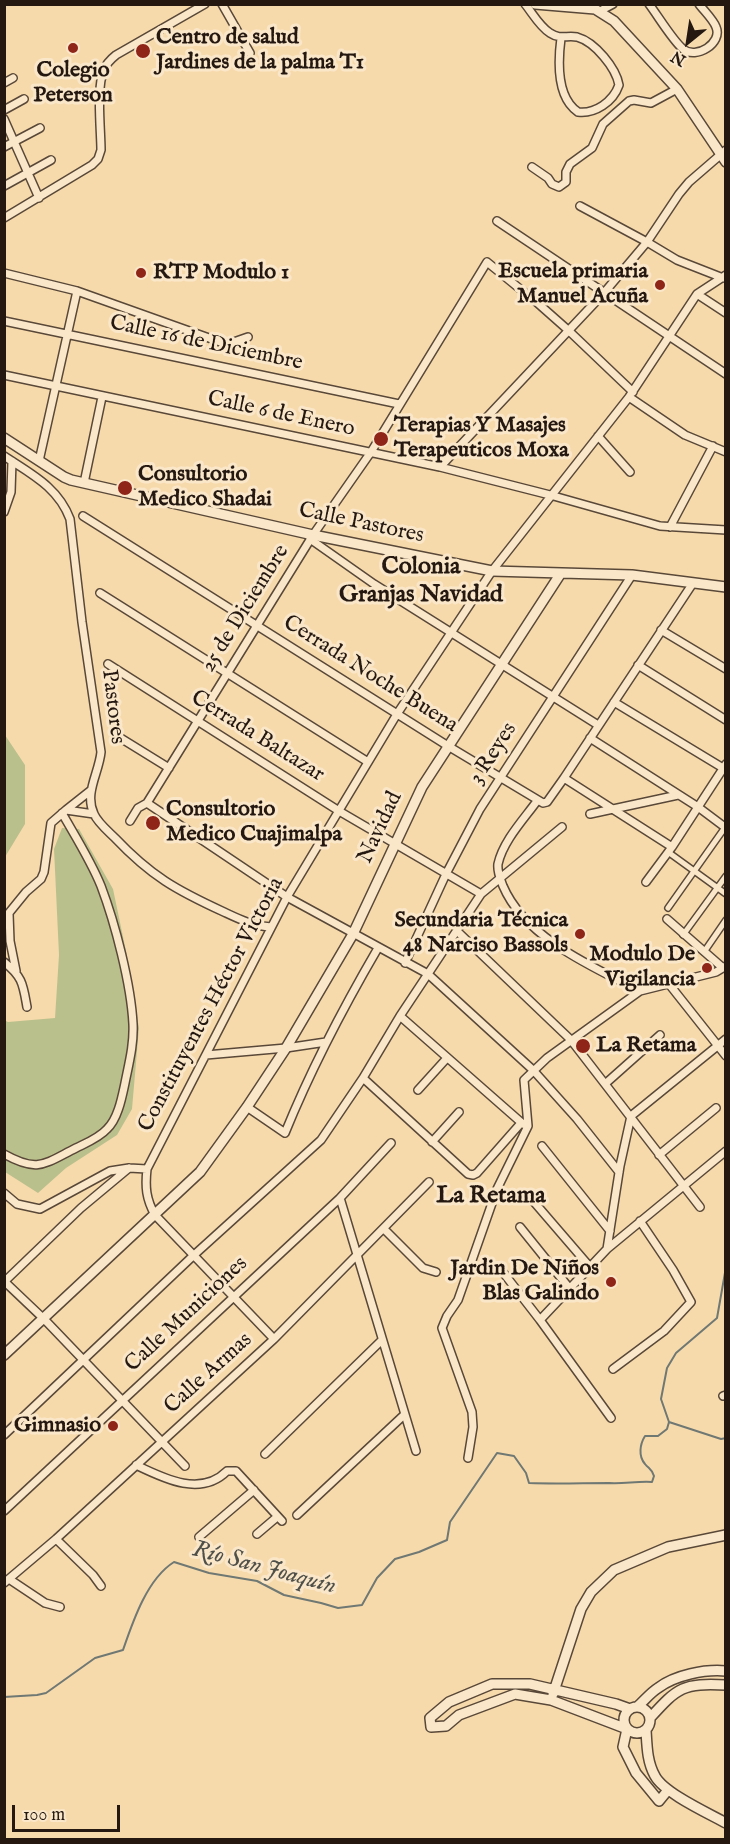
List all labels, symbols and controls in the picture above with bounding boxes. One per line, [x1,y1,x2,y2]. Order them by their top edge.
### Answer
north arrow [658,12,718,72]
place label: Centro de salud Jardines de la palma T1 [156,25,364,76]
marker: Colegio Peterson [66,41,80,55]
marker: Centro de salud Jardines de la palma T1 [134,42,152,60]
text: N [668,45,690,70]
place label: Colegio Peterson [33,58,113,110]
place label: Escuela primaria Manuel Acuña [498,259,648,310]
place label: RTP Modulo 1 [153,260,289,286]
marker: RTP Modulo 1 [134,266,148,280]
marker: Escuela primaria Manuel Acuña [653,278,667,292]
street label: Calle 16 de Diciembre [107,311,305,377]
street label: Calle 6 de Enero [205,387,357,443]
place label: Terapias Y Masajes Terapeuticos Moxa [394,413,569,464]
marker: Terapias Y Masajes Terapeuticos Moxa [372,430,390,448]
place label: Consultorio Medico Shadai [138,462,272,514]
marker: Consultorio Medico Shadai [116,479,134,497]
street label: Calle Pastores [296,498,426,550]
street label: 25 de Diciembre [196,540,296,678]
district label: Colonia Granjas Navidad [339,554,503,610]
street label: Cerrada Noche Buena [278,611,462,739]
street label: Pastores [94,668,130,746]
street label: Cerrada Baltazar [185,685,329,789]
street label: 3 Reyes [464,718,524,790]
street label: Navidad [353,788,409,868]
place label: Consultorio Medico Cuajimalpa [166,797,342,848]
marker: Consultorio Medico Cuajimalpa [144,814,162,832]
street label: Constituyentes Héctor Victoria [134,873,290,1137]
place label: Secundaria Técnica 48 Narciso Bassols [394,908,568,960]
marker: Secundaria Técnica 48 Narciso Bassols [573,927,587,941]
place label: Modulo De Vigilancia [589,942,695,993]
marker: Modulo De Vigilancia [700,961,714,975]
place label: La Retama [596,1033,696,1059]
marker: La Retama [574,1037,592,1055]
district label: La Retama [436,1183,546,1211]
street label: Calle Municiones [120,1251,254,1379]
place label: Jardin De Niños Blas Galindo [450,1256,599,1308]
marker: Jardin De Niños Blas Galindo [604,1275,618,1289]
street label: Calle Armas [160,1328,258,1420]
place label: Gimnasio [14,1413,101,1439]
marker: Gimnasio [106,1419,120,1433]
water label: Río San Joaquín [189,1536,339,1602]
scale bar [15,1793,123,1831]
text: 100 m [23,1804,65,1827]

